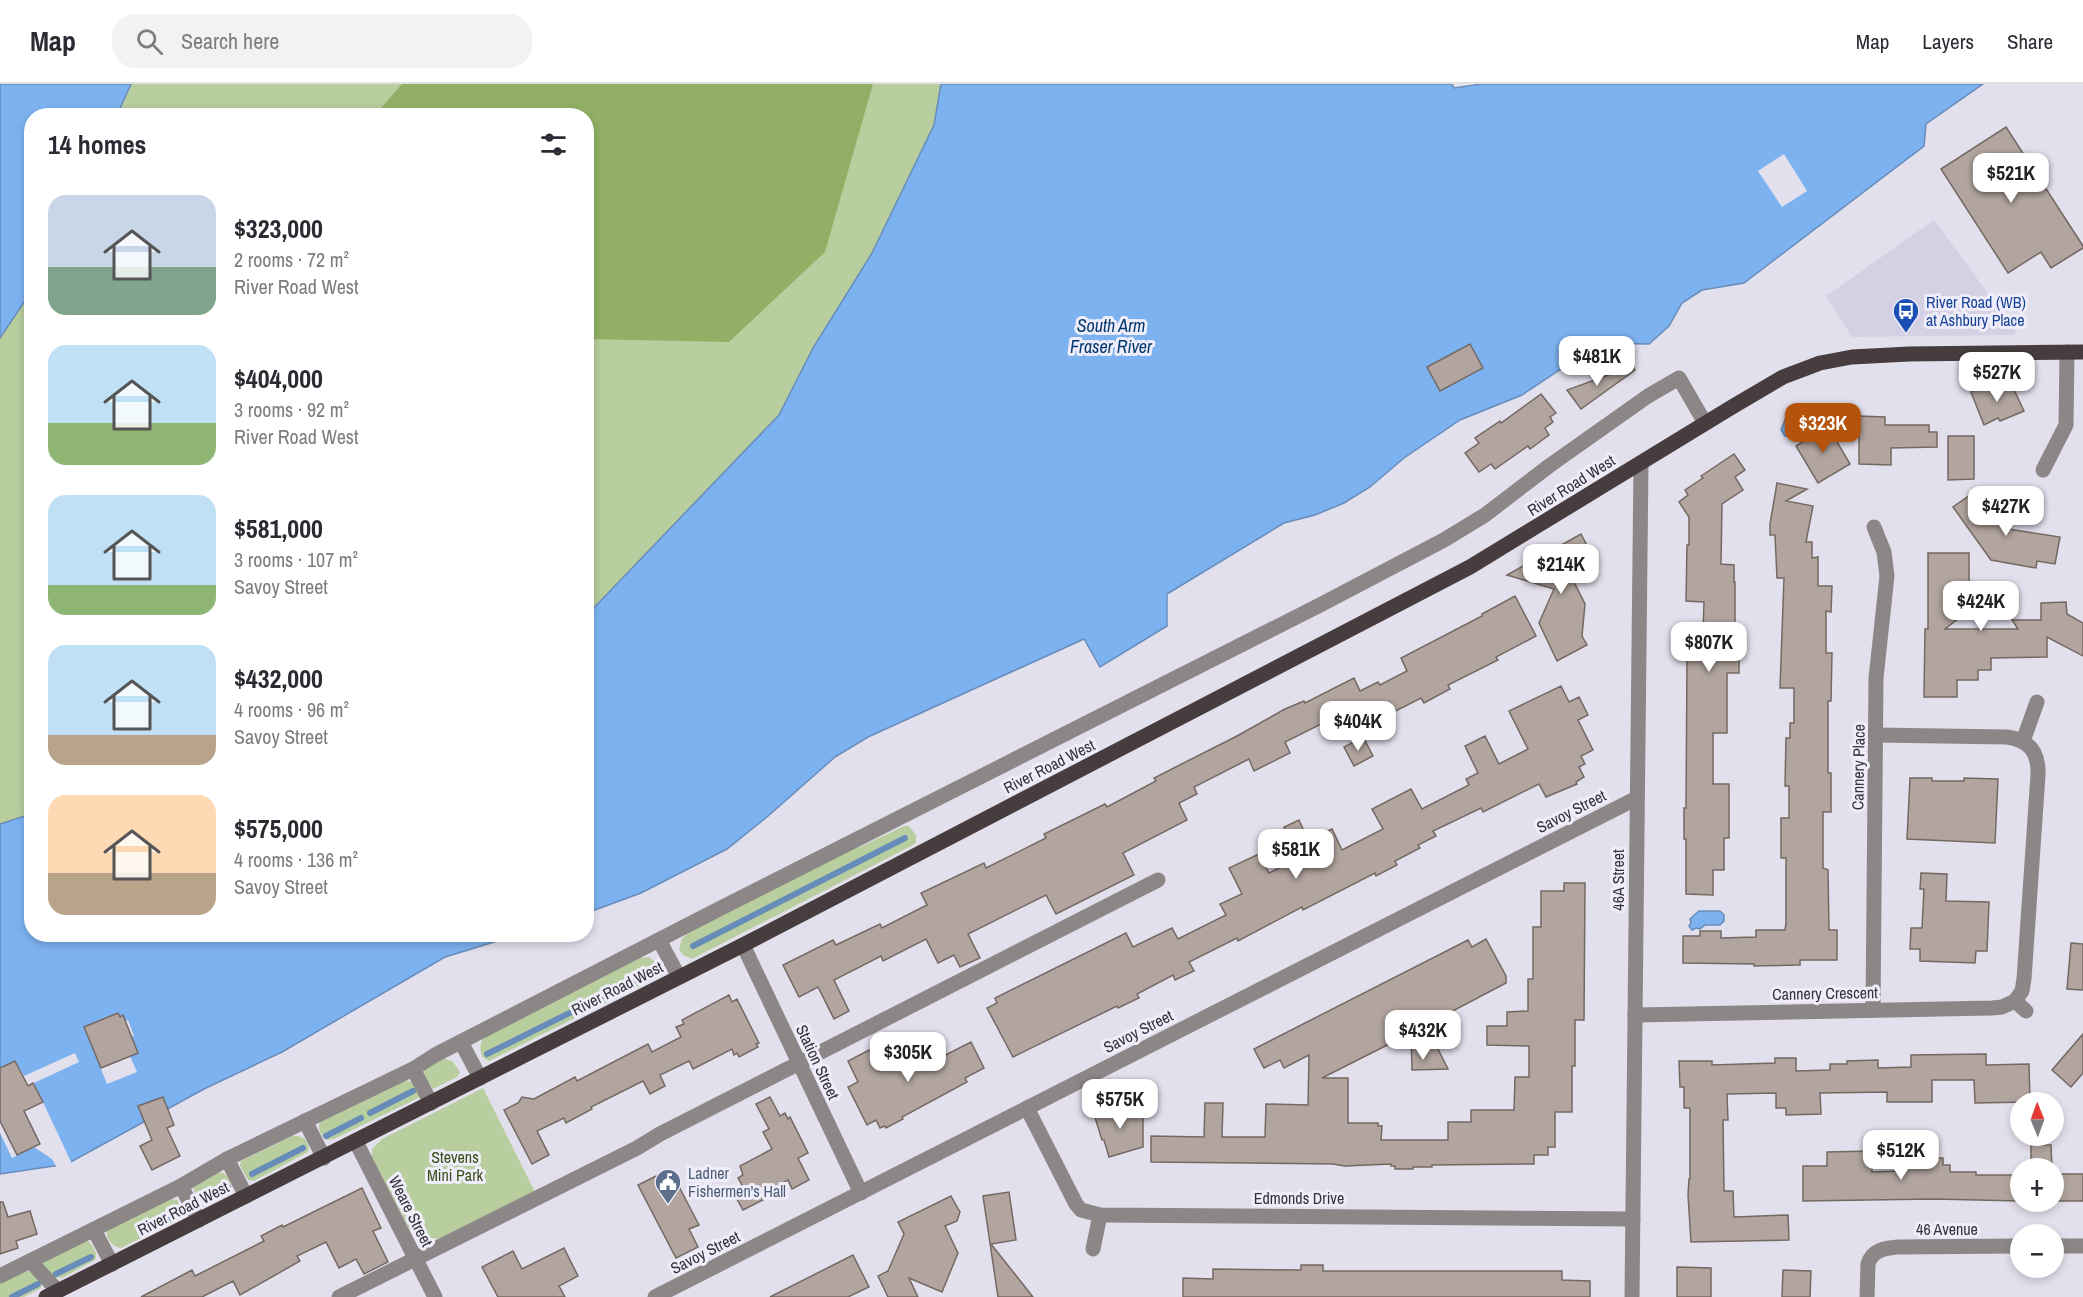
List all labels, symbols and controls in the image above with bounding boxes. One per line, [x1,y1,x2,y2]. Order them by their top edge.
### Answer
search box [112,14,532,68]
text: Map [30,22,76,60]
icon: search [133,25,166,58]
text: Search here [181,26,279,56]
text: Map [1856,27,1889,56]
text: Layers [1922,27,1974,56]
text: Share [2007,27,2053,56]
text: 14 homes [48,127,146,162]
icon: filters [537,128,570,161]
pin: $521K [1969,153,2053,204]
text: $521K [1987,159,2035,186]
text: $323,000 [234,211,323,246]
icon: home [96,219,168,291]
text: 2 rooms · 72 m² [234,246,349,273]
text: River Road West [234,273,359,300]
place label: River Road (WB) at Ashbury Place [1926,291,2026,331]
bus stop icon: River Road (WB) at Ashbury Place [1891,296,1921,334]
water label: South Arm Fraser River [1070,313,1153,359]
pin: $481K [1555,336,1639,387]
text: $481K [1573,342,1621,369]
pin: $527K [1955,352,2039,403]
text: $527K [1973,358,2021,385]
text: $404,000 [234,361,323,396]
icon: home [96,369,168,441]
text: 3 rooms · 92 m² [234,396,349,423]
pin: $323K [1781,403,1865,454]
text: $323K [1799,409,1847,436]
text: River Road West [234,423,359,450]
street label: River Road West [1523,449,1619,521]
pin: $427K [1964,486,2048,537]
text: $427K [1982,492,2030,519]
text: $581,000 [234,511,323,546]
icon: home [96,519,168,591]
pin: $214K [1519,544,1603,595]
text: 3 rooms · 107 m² [234,546,358,573]
text: $214K [1537,550,1585,577]
text: Savoy Street [234,573,328,600]
pin: $424K [1939,581,2023,632]
text: $424K [1957,587,2005,614]
pin: $807K [1667,622,1751,673]
text: $807K [1685,628,1733,655]
text: $432,000 [234,661,323,696]
icon: home [96,669,168,741]
text: 4 rooms · 96 m² [234,696,349,723]
pin: $404K [1316,701,1400,752]
text: $404K [1334,707,1382,734]
text: Savoy Street [234,723,328,750]
street label: Cannery Place [1846,724,1870,810]
street label: River Road West [1000,733,1099,798]
street label: Savoy Street [1533,784,1610,838]
text: $575,000 [234,811,323,846]
icon: home [96,819,168,891]
pin: $581K [1254,829,1338,880]
text: $581K [1272,835,1320,862]
text: 4 rooms · 136 m² [234,846,358,873]
street label: 46A Street [1607,849,1629,911]
text: Savoy Street [234,873,328,900]
street label: River Road West [568,955,667,1020]
street label: Cannery Crescent [1772,981,1878,1005]
street label: Savoy Street [1100,1004,1177,1058]
pin: $432K [1381,1010,1465,1061]
text: $432K [1399,1016,1447,1043]
street label: Station Street [791,1021,845,1103]
pin: $305K [866,1032,950,1083]
text: $305K [884,1038,932,1065]
pin: $575K [1078,1079,1162,1130]
text: $575K [1096,1085,1144,1112]
north arrow [2010,1092,2064,1146]
map controls [2010,1092,2064,1278]
pin: $512K [1859,1130,1943,1181]
text: $512K [1877,1136,1925,1163]
park label: Stevens Mini Park [427,1146,484,1186]
button: + [2010,1158,2064,1212]
place label: Ladner Fishermen's Hall [688,1162,786,1202]
public building icon: Ladner Fishermen's Hall [653,1167,683,1205]
street label: Weare Street [384,1172,438,1251]
street label: River Road West [134,1175,233,1240]
street label: Edmonds Drive [1254,1187,1344,1209]
street label: 46 Avenue [1916,1218,1978,1240]
button: − [2010,1224,2064,1278]
street label: Savoy Street [667,1225,744,1279]

